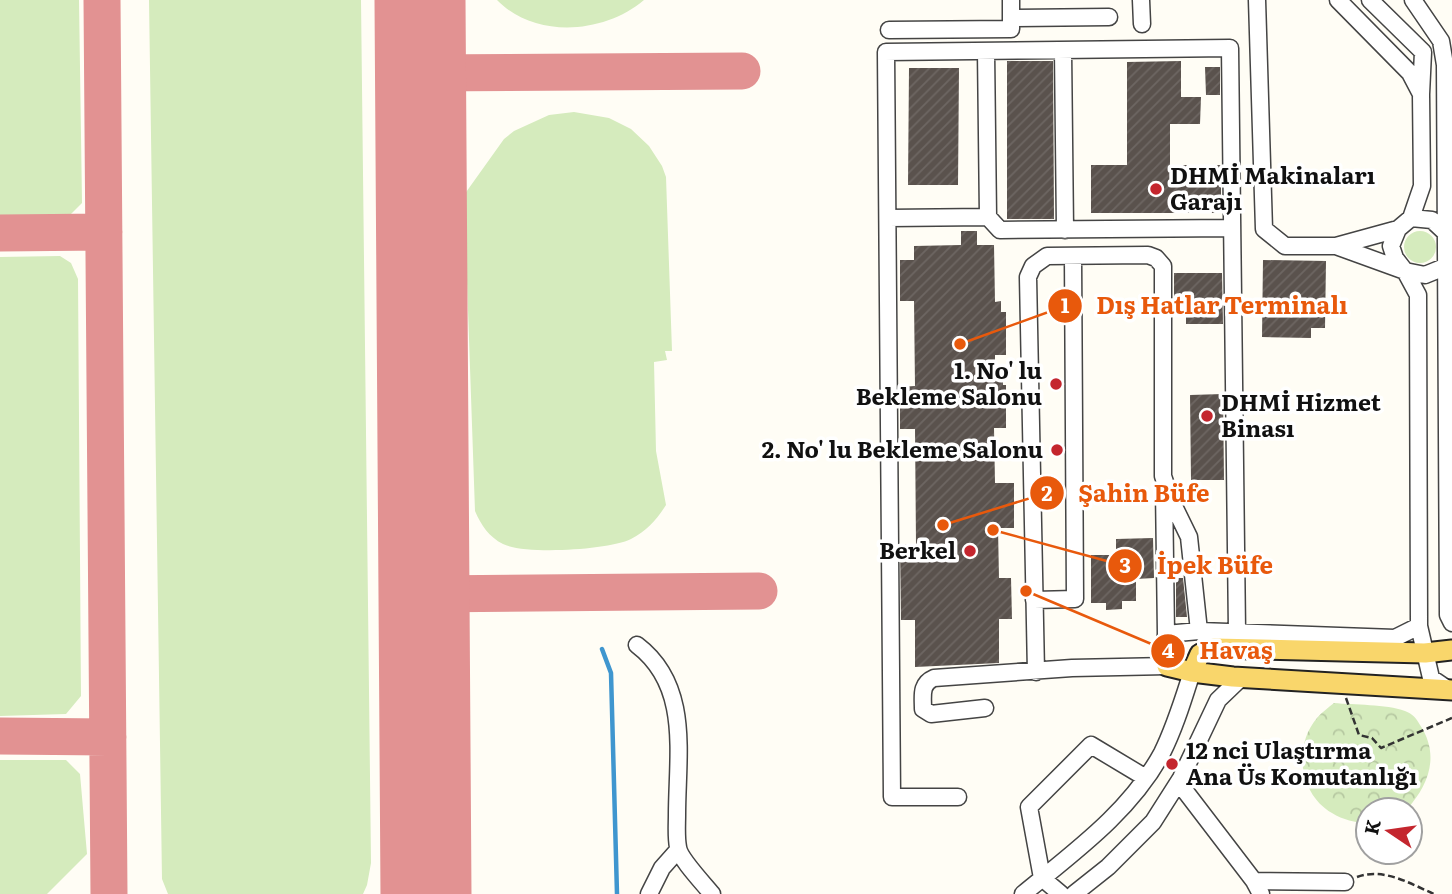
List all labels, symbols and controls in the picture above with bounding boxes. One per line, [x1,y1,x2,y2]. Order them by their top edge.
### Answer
place label: DHMİ Makinaları Garajı [1170,157,1375,217]
marker: DHMİ Makinaları Garajı [1148,181,1164,197]
callout: Dış Hatlar Terminalı [1047,283,1362,328]
text: Dış Hatlar Terminalı [1096,286,1348,321]
text: 1 [1061,288,1070,319]
place label: 1. No' lu Bekleme Salonu [856,352,1042,412]
marker: 1. No' lu Bekleme Salonu [1048,376,1064,392]
place label: DHMİ Hizmet Binası [1221,384,1381,444]
marker: DHMİ Hizmet Binası [1199,408,1215,424]
place label: 2. No' lu Bekleme Salonu [762,431,1043,465]
marker: 2. No' lu Bekleme Salonu [1049,442,1065,458]
callout: Şahin Büfe [1029,471,1223,516]
text: Şahin Büfe [1078,474,1210,509]
text: 2 [1041,476,1053,507]
place label: Berkel [879,532,956,566]
marker: Berkel [962,543,978,559]
callout: İpek Büfe [1108,543,1287,588]
text: İpek Büfe [1157,546,1273,581]
text: 3 [1119,548,1131,579]
callout: Havaş [1150,628,1286,673]
text: Havaş [1199,631,1273,666]
text: 4 [1162,633,1175,664]
place label: 12 nci Ulaştırma Ana Üs Komutanlığı [1186,732,1417,792]
marker: 12 nci Ulaştırma Ana Üs Komutanlığı [1164,756,1180,772]
north arrow [1354,796,1424,866]
text: K [1356,816,1387,837]

